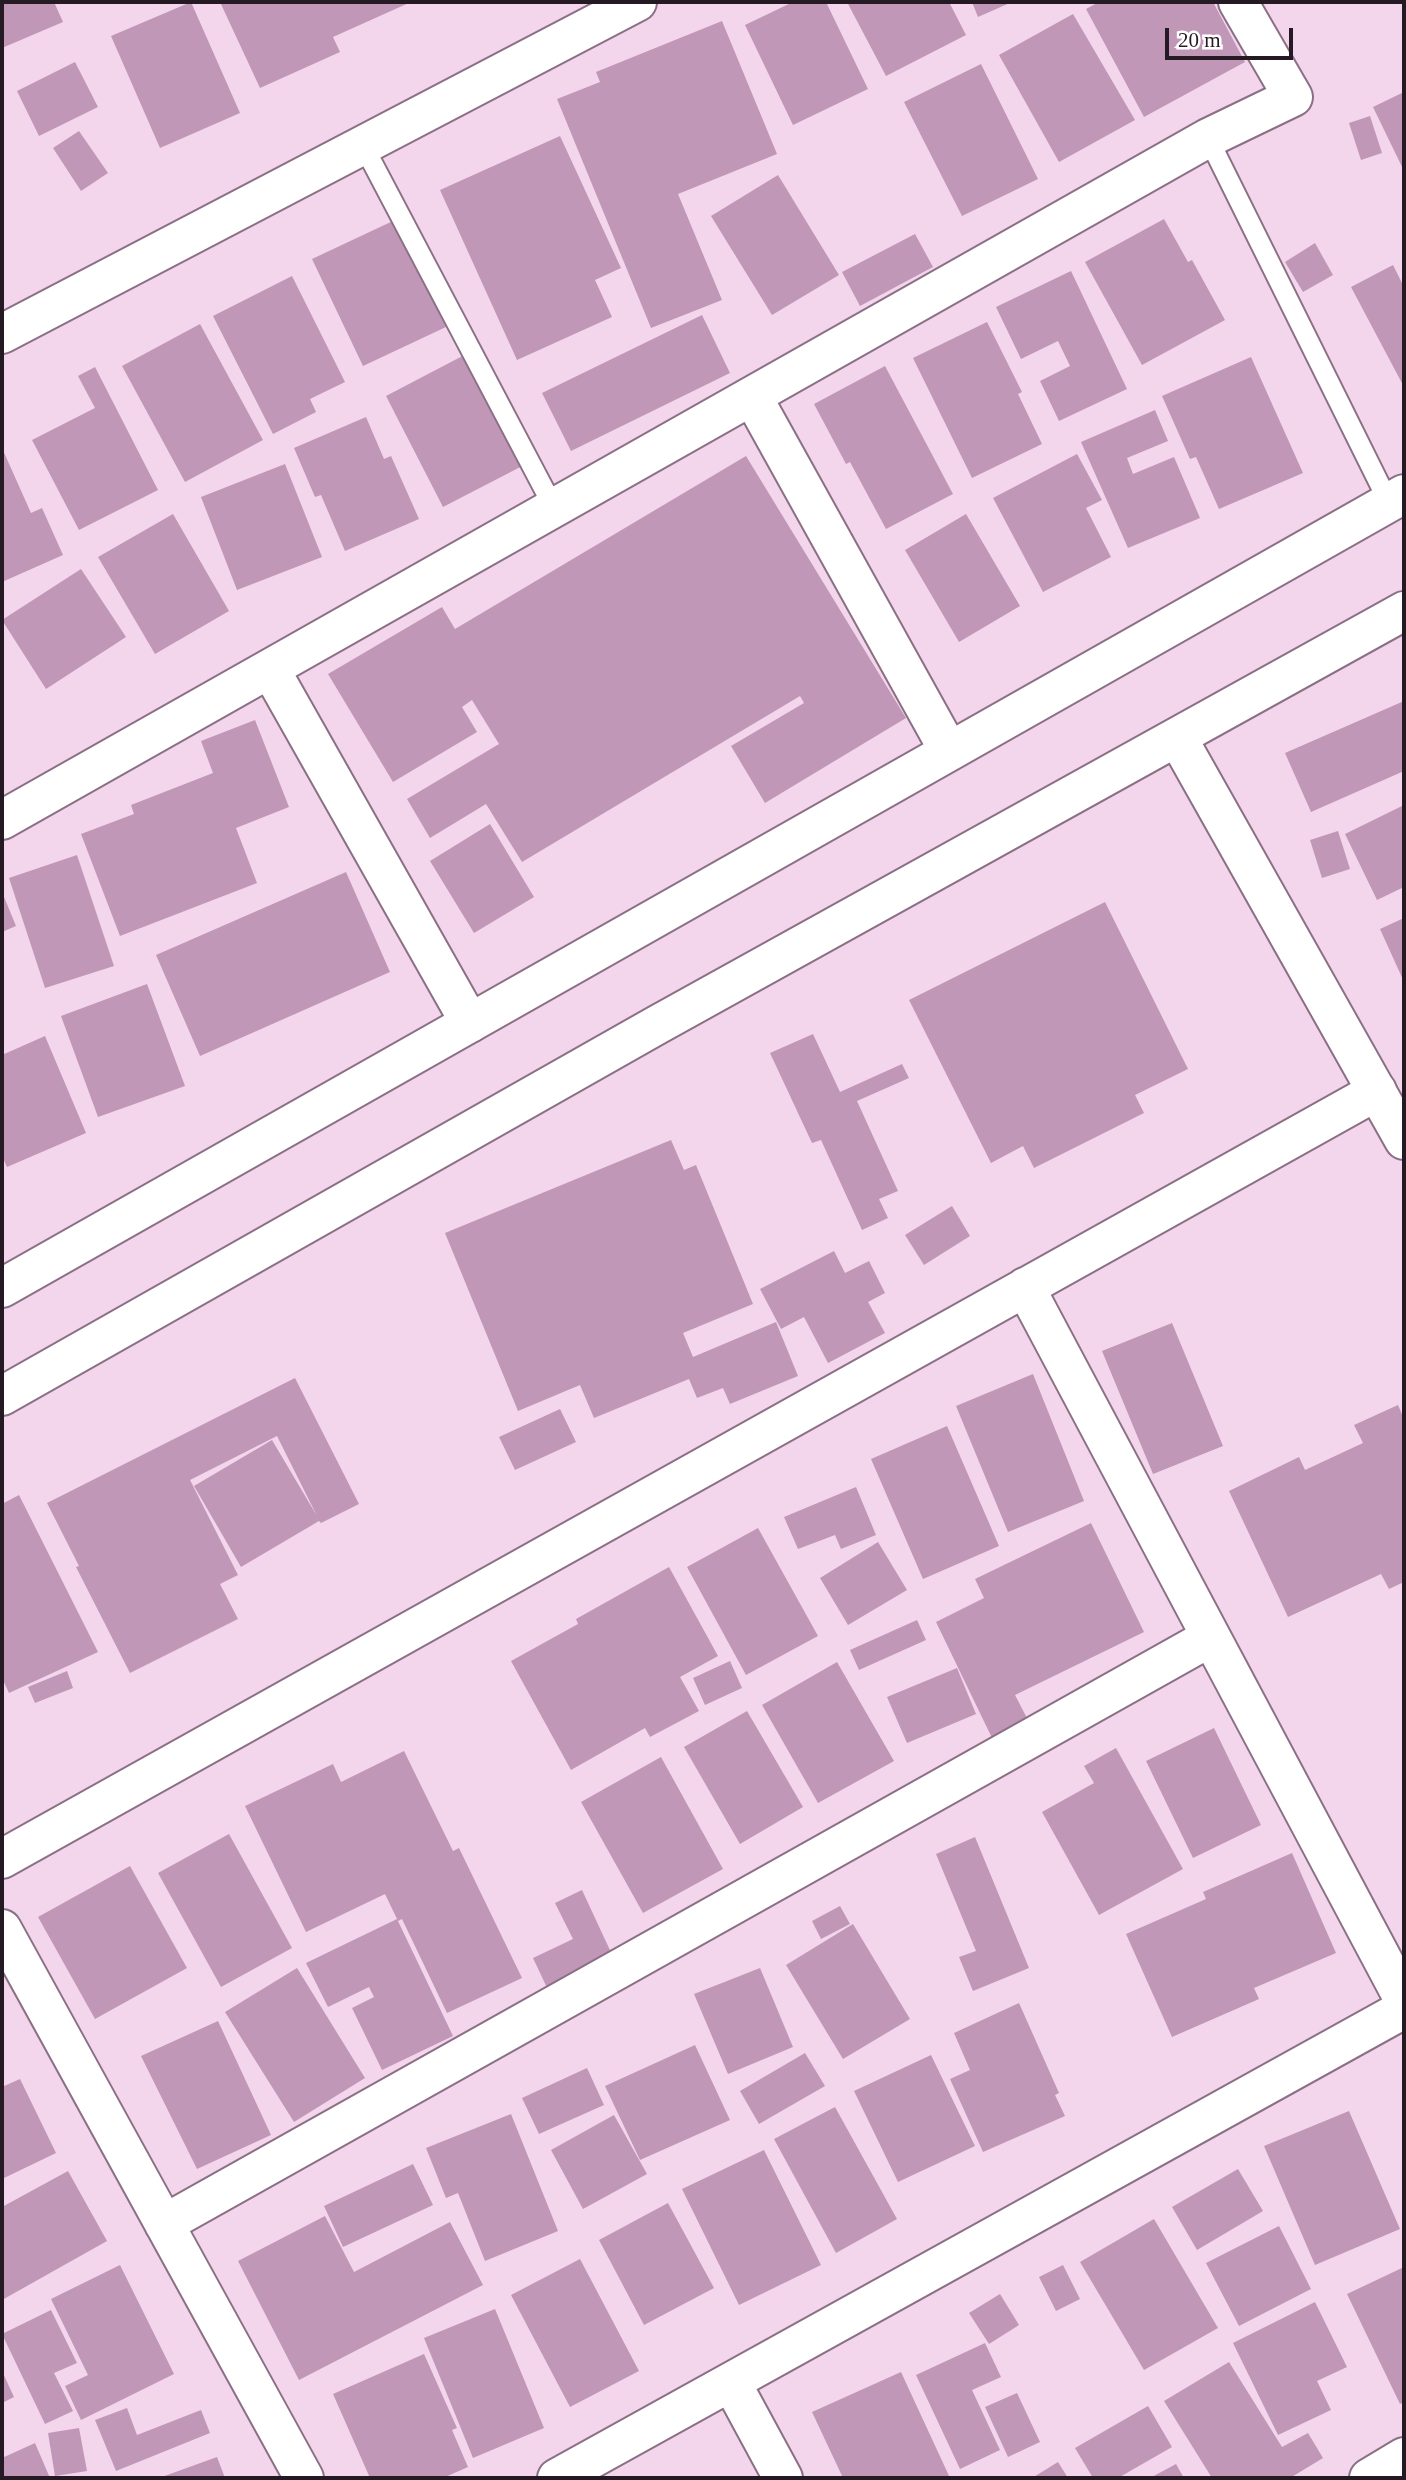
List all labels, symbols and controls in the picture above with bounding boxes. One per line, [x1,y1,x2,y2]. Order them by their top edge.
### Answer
scale bar [1168,14,1296,58]
text: 20 m [1178,28,1221,52]

